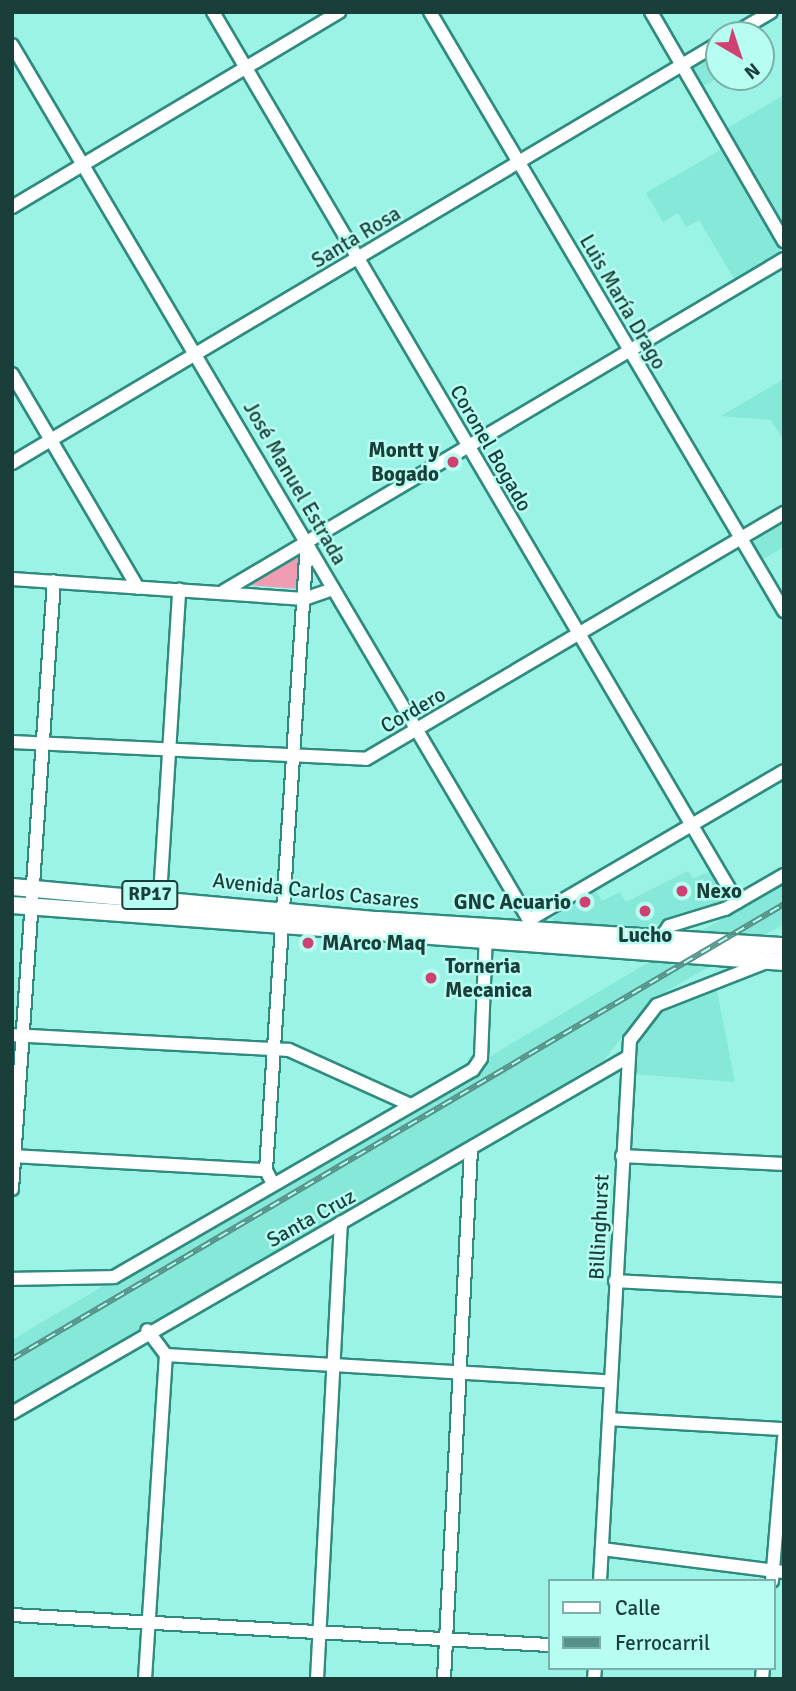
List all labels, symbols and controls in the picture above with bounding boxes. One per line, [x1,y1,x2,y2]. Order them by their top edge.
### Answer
north arrow [705,21,775,91]
text: N [739,57,765,84]
street label: Santa Rosa [307,201,405,273]
street label: Luis María Drago [574,230,672,374]
street label: Coronel Bogado [445,380,537,516]
street label: José Manuel Estrada [238,397,352,569]
place label: Montt y Bogado [368,437,439,487]
marker: Montt y Bogado [445,454,461,470]
street label: Cordero [376,681,450,739]
street label: Avenida Carlos Casares [212,868,420,914]
place label: Nexo [696,878,742,904]
road number: RP17 [120,880,180,911]
marker: Nexo [674,883,690,899]
place label: GNC Acuario [454,889,571,915]
marker: GNC Acuario [577,894,593,910]
marker: Lucho [637,903,653,919]
place label: Lucho [618,922,672,948]
place label: MArco Maq [322,930,426,956]
marker: MArco Maq [300,935,316,951]
place label: Torneria Mecanica [445,953,532,1003]
marker: Torneria Mecanica [423,970,439,986]
street label: Billinghurst [584,1174,614,1280]
street label: Santa Cruz [262,1183,360,1253]
legend [548,1579,775,1670]
text: Calle [615,1595,661,1621]
text: Ferrocarril [615,1630,710,1656]

